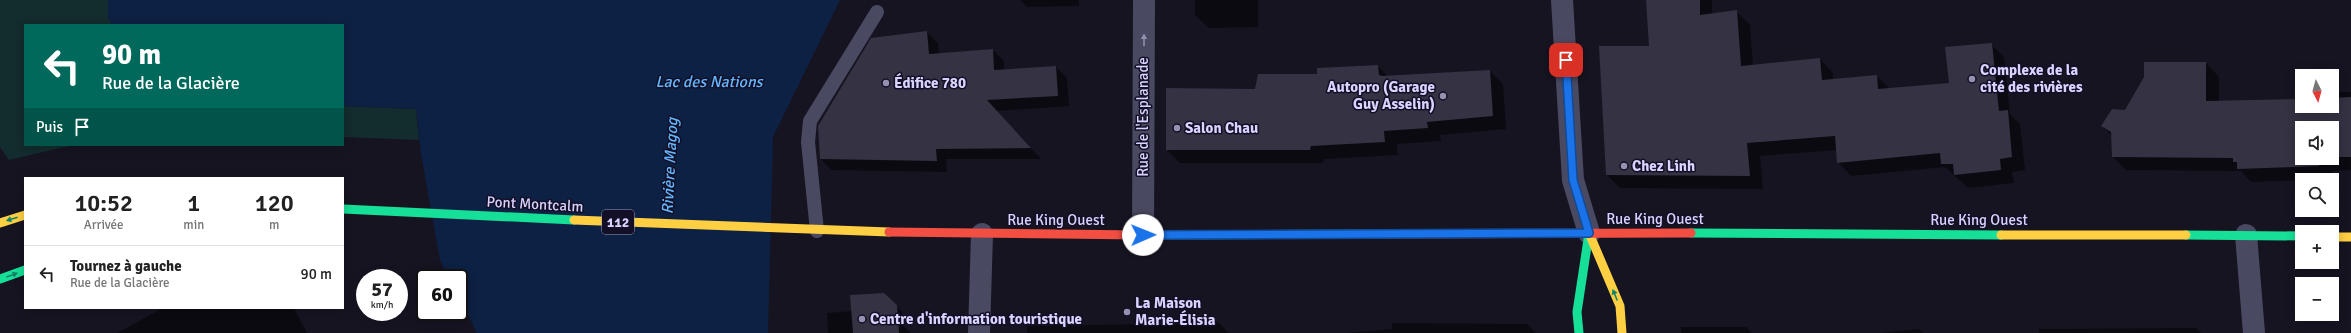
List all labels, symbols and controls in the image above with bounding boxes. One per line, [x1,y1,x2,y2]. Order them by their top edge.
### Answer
one-way arrow [1141,33,1147,46]
text: 90 m [102,38,161,72]
icon: left [36,40,88,92]
pin [1549,43,1583,77]
icon: arrive [1555,49,1577,71]
street label: Rue de l'Esplanade [1134,57,1152,177]
place label: Complexe de la cité des rivières [1980,61,2083,96]
north arrow [2295,69,2339,113]
map controls [2295,69,2339,321]
text: Rue de la Glacière [102,72,240,94]
water label: Lac des Nations [655,72,765,92]
place label: Édifice 780 [894,73,966,92]
marker: Complexe de la cité des rivières [1967,74,1977,84]
marker: Édifice 780 [881,78,891,88]
place label: Autopro (Garage Guy Asselin) [1327,78,1435,113]
marker: Autopro (Garage Guy Asselin) [1438,91,1448,101]
icon: arrive [71,116,93,138]
water label: Rivière Magog [657,116,683,215]
text: Puis [36,118,63,136]
place label: Salon Chau [1185,119,1258,137]
button: sound [2295,121,2339,165]
marker: Salon Chau [1172,123,1182,133]
place label: Chez Linh [1632,157,1695,175]
marker: Chez Linh [1619,161,1629,171]
button: search [2295,173,2339,217]
text: 10:52 [74,188,133,218]
text: 1 [187,188,200,218]
text: 120 [255,188,294,218]
street label: Pont Montcalm [486,192,584,216]
road number: 112 [602,210,634,234]
street label: Rue King Ouest [1606,210,1704,228]
street label: Rue King Ouest [1007,211,1105,229]
street label: Rue King Ouest [1930,211,2028,229]
position arrow [1122,214,1164,256]
one-way arrow [6,217,18,223]
text: Arrivée [84,217,124,233]
text: min [183,217,204,233]
text: m [269,217,279,233]
button: + [2295,225,2339,269]
text: Tournez à gauche [70,257,182,275]
icon: left [36,263,58,285]
text: 90 m [301,265,332,283]
speed limit sign: 60 [416,269,468,321]
one-way arrow [7,271,19,277]
text: Rue de la Glacière [70,275,170,291]
text: 57 [371,277,393,302]
button: − [2295,277,2339,321]
one-way arrow [1612,288,1618,300]
place label: La Maison Marie-Élisia [1135,294,1216,329]
text: km/h [371,299,393,311]
marker: La Maison Marie-Élisia [1122,307,1132,317]
place label: Centre d'information touristique [870,310,1082,328]
marker: Centre d'information touristique [857,314,867,324]

